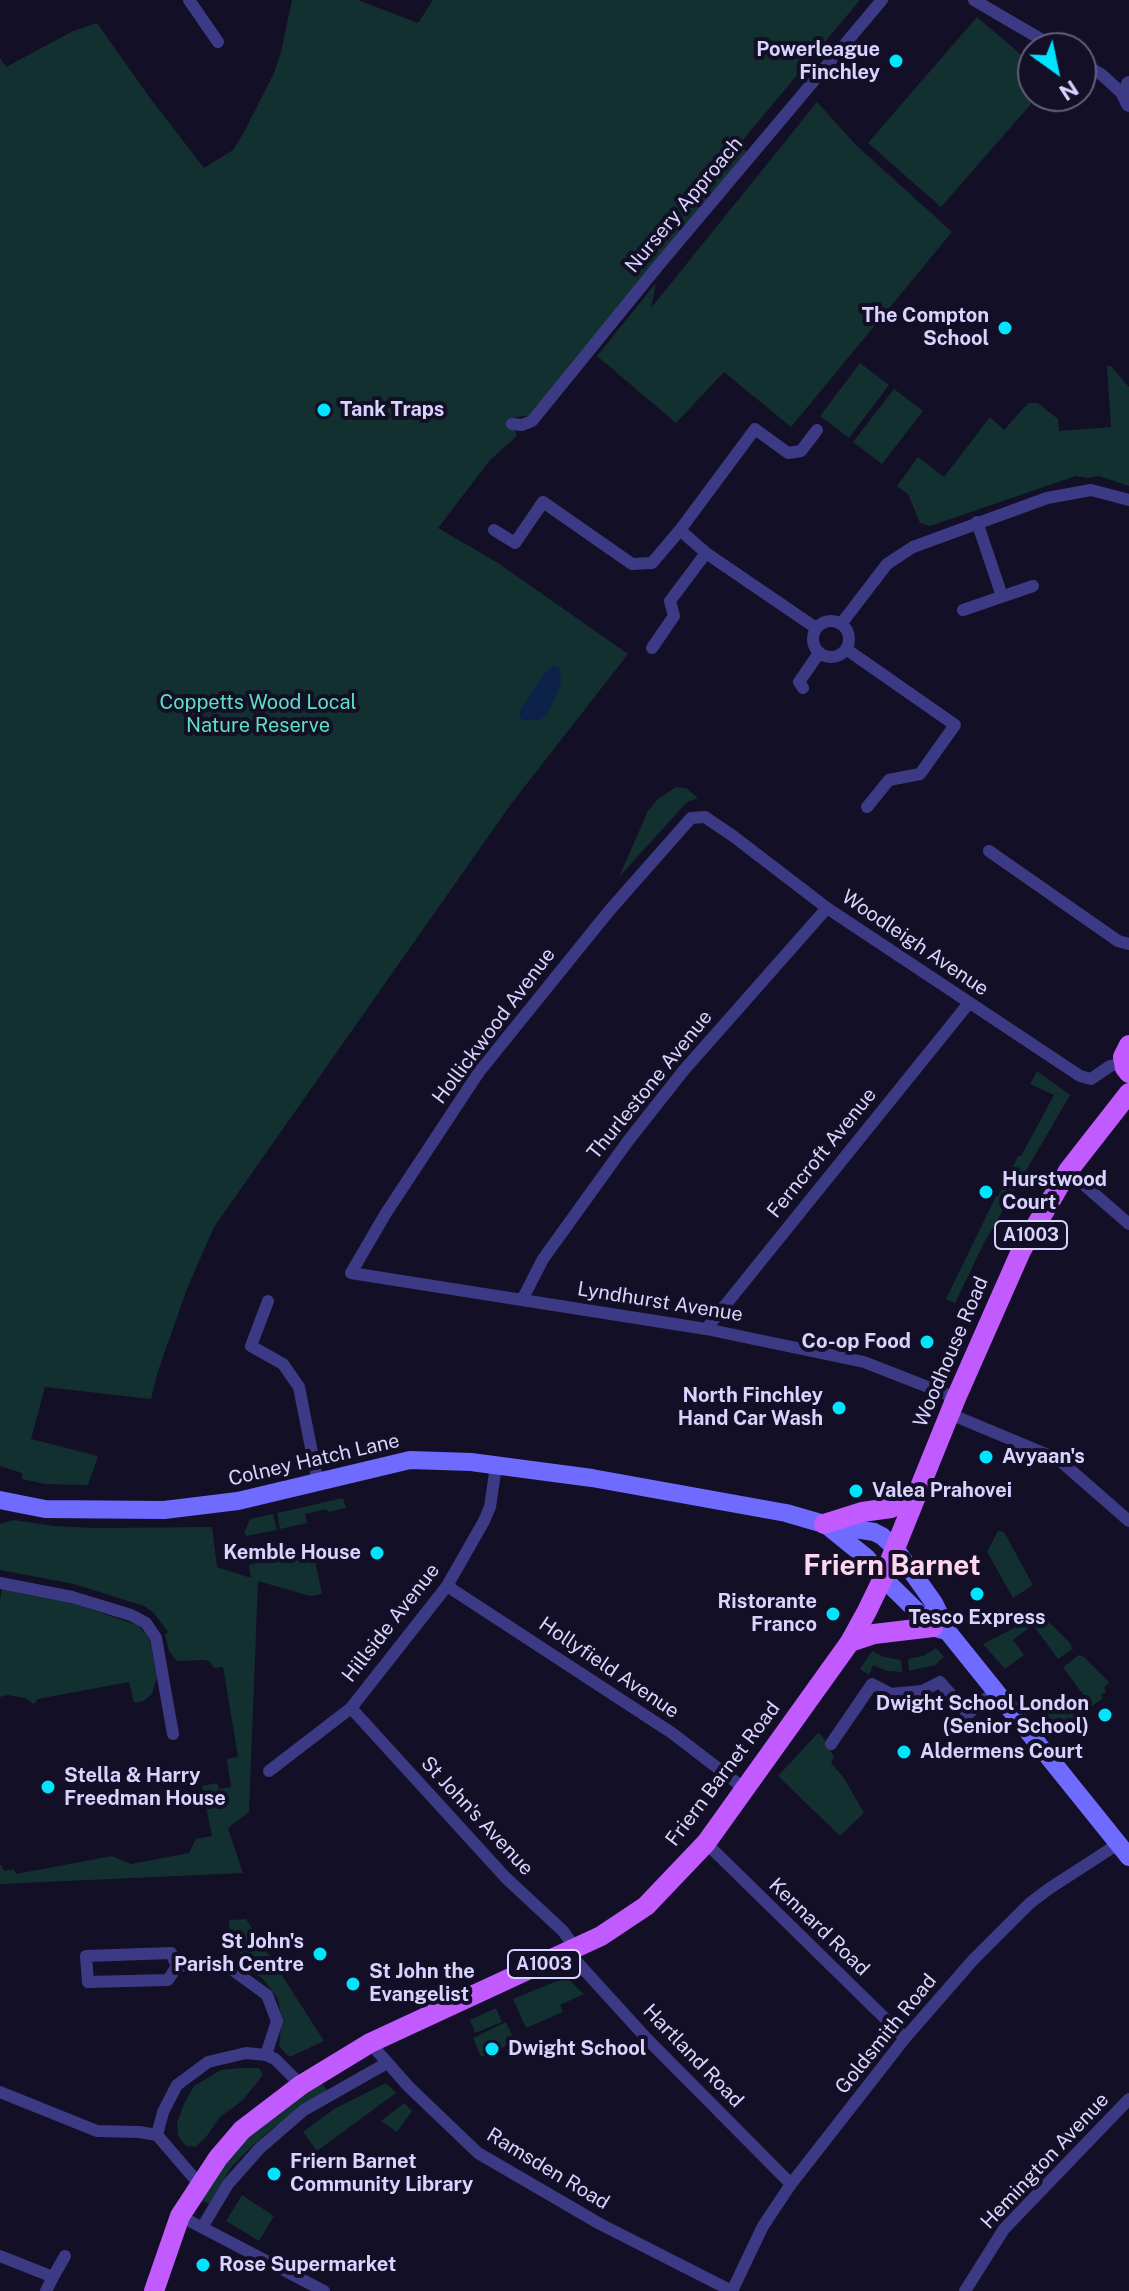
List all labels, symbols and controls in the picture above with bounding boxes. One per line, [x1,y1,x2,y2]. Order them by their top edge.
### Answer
north arrow [1017,32,1097,112]
place label: Powerleague Finchley [756,38,880,85]
marker: Powerleague Finchley [887,52,905,70]
text: N [1055,75,1083,106]
street label: Nursery Approach [620,132,748,278]
place label: The Compton School [862,304,989,351]
marker: The Compton School [996,319,1014,337]
place label: Tank Traps [340,398,444,422]
marker: Tank Traps [315,401,333,419]
park label: Coppetts Wood Local Nature Reserve [159,691,357,738]
street label: Woodleigh Avenue [837,885,993,1001]
street label: Hollickwood Avenue [428,943,560,1109]
street label: Thurlestone Avenue [582,1006,718,1164]
street label: Ferncroft Avenue [762,1083,882,1223]
place label: Hurstwood Court [1002,1168,1107,1215]
marker: Hurstwood Court [977,1183,995,1201]
road number: A1003 [995,1221,1067,1249]
street label: Woodhouse Road [909,1273,993,1431]
street label: Lyndhurst Avenue [575,1277,745,1327]
place label: Co-op Food [802,1330,911,1354]
marker: Co-op Food [918,1333,936,1351]
place label: North Finchley Hand Car Wash [678,1384,823,1431]
marker: North Finchley Hand Car Wash [830,1399,848,1417]
street label: Colney Hatch Lane [226,1429,402,1491]
place label: Avyaan's [1002,1445,1085,1469]
marker: Avyaan's [977,1448,995,1466]
place label: Valea Prahovei [872,1479,1012,1503]
marker: Valea Prahovei [847,1482,865,1500]
place label: Kemble House [223,1541,361,1565]
marker: Kemble House [368,1544,386,1562]
district label: Friern Barnet [803,1549,981,1583]
street label: Hillside Avenue [337,1559,445,1687]
marker: Tesco Express [968,1585,986,1603]
place label: Ristorante Franco [717,1590,817,1637]
marker: Ristorante Franco [824,1605,842,1623]
place label: Tesco Express [909,1606,1045,1630]
street label: Hollyfield Avenue [534,1612,684,1724]
place label: Dwight School London (Senior School) [876,1692,1089,1739]
street label: Friern Barnet Road [661,1697,785,1851]
marker: Dwight School London (Senior School) [1096,1706,1114,1724]
place label: Aldermens Court [920,1740,1083,1764]
marker: Aldermens Court [895,1743,913,1761]
street label: St John's Avenue [416,1752,538,1880]
place label: Stella & Harry Freedman House [64,1764,226,1811]
marker: Stella & Harry Freedman House [39,1778,57,1796]
street label: Kennard Road [764,1873,874,1981]
place label: St John's Parish Centre [174,1930,304,1977]
marker: St John's Parish Centre [311,1945,329,1963]
road number: A1003 [508,1950,580,1978]
place label: St John the Evangelist [369,1960,475,2007]
street label: Goldsmith Road [830,1969,942,2099]
marker: St John the Evangelist [344,1975,362,1993]
street label: Hartland Road [638,1999,748,2113]
place label: Dwight School [508,2037,646,2061]
marker: Dwight School [483,2040,501,2058]
street label: Hemington Avenue [976,2088,1114,2234]
street label: Ramsden Road [482,2123,614,2215]
place label: Friern Barnet Community Library [290,2150,473,2197]
marker: Friern Barnet Community Library [265,2165,283,2183]
place label: Rose Supermarket [219,2253,396,2277]
marker: Rose Supermarket [194,2256,212,2274]

